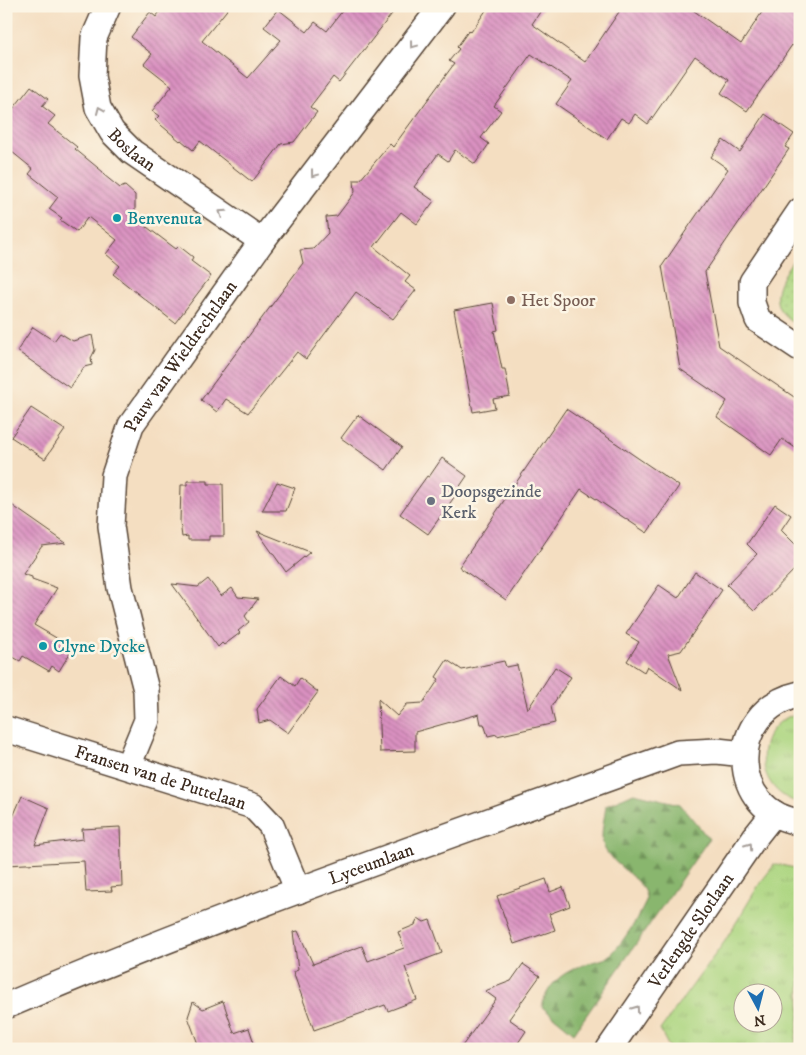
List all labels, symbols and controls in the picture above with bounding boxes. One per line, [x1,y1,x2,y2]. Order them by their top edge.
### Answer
one-way arrow [410,39,418,48]
one-way arrow [96,106,107,115]
street label: Boslaan [102,124,160,177]
one-way arrow [311,168,319,177]
place label: Benvenuta [127,208,202,230]
one-way arrow [218,210,228,219]
marker: Benvenuta [111,212,123,224]
street label: Pauw van Wieldrechtlaan [120,276,243,435]
place label: Het Spoor [521,290,596,312]
marker: Het Spoor [505,294,517,306]
place label: Doopsgezinde Kerk [441,481,541,524]
marker: Doopsgezinde Kerk [425,495,437,507]
place label: Clyne Dycke [53,636,145,658]
marker: Clyne Dycke [37,640,49,652]
street label: Fransen van de Puttelaan [72,741,249,815]
street label: Lyceumlaan [326,839,418,890]
one-way arrow [743,843,752,852]
street label: Verlengde Slotlaan [644,869,739,994]
north arrow [734,982,784,1032]
one-way arrow [630,1005,639,1014]
text: N [752,1010,766,1030]

